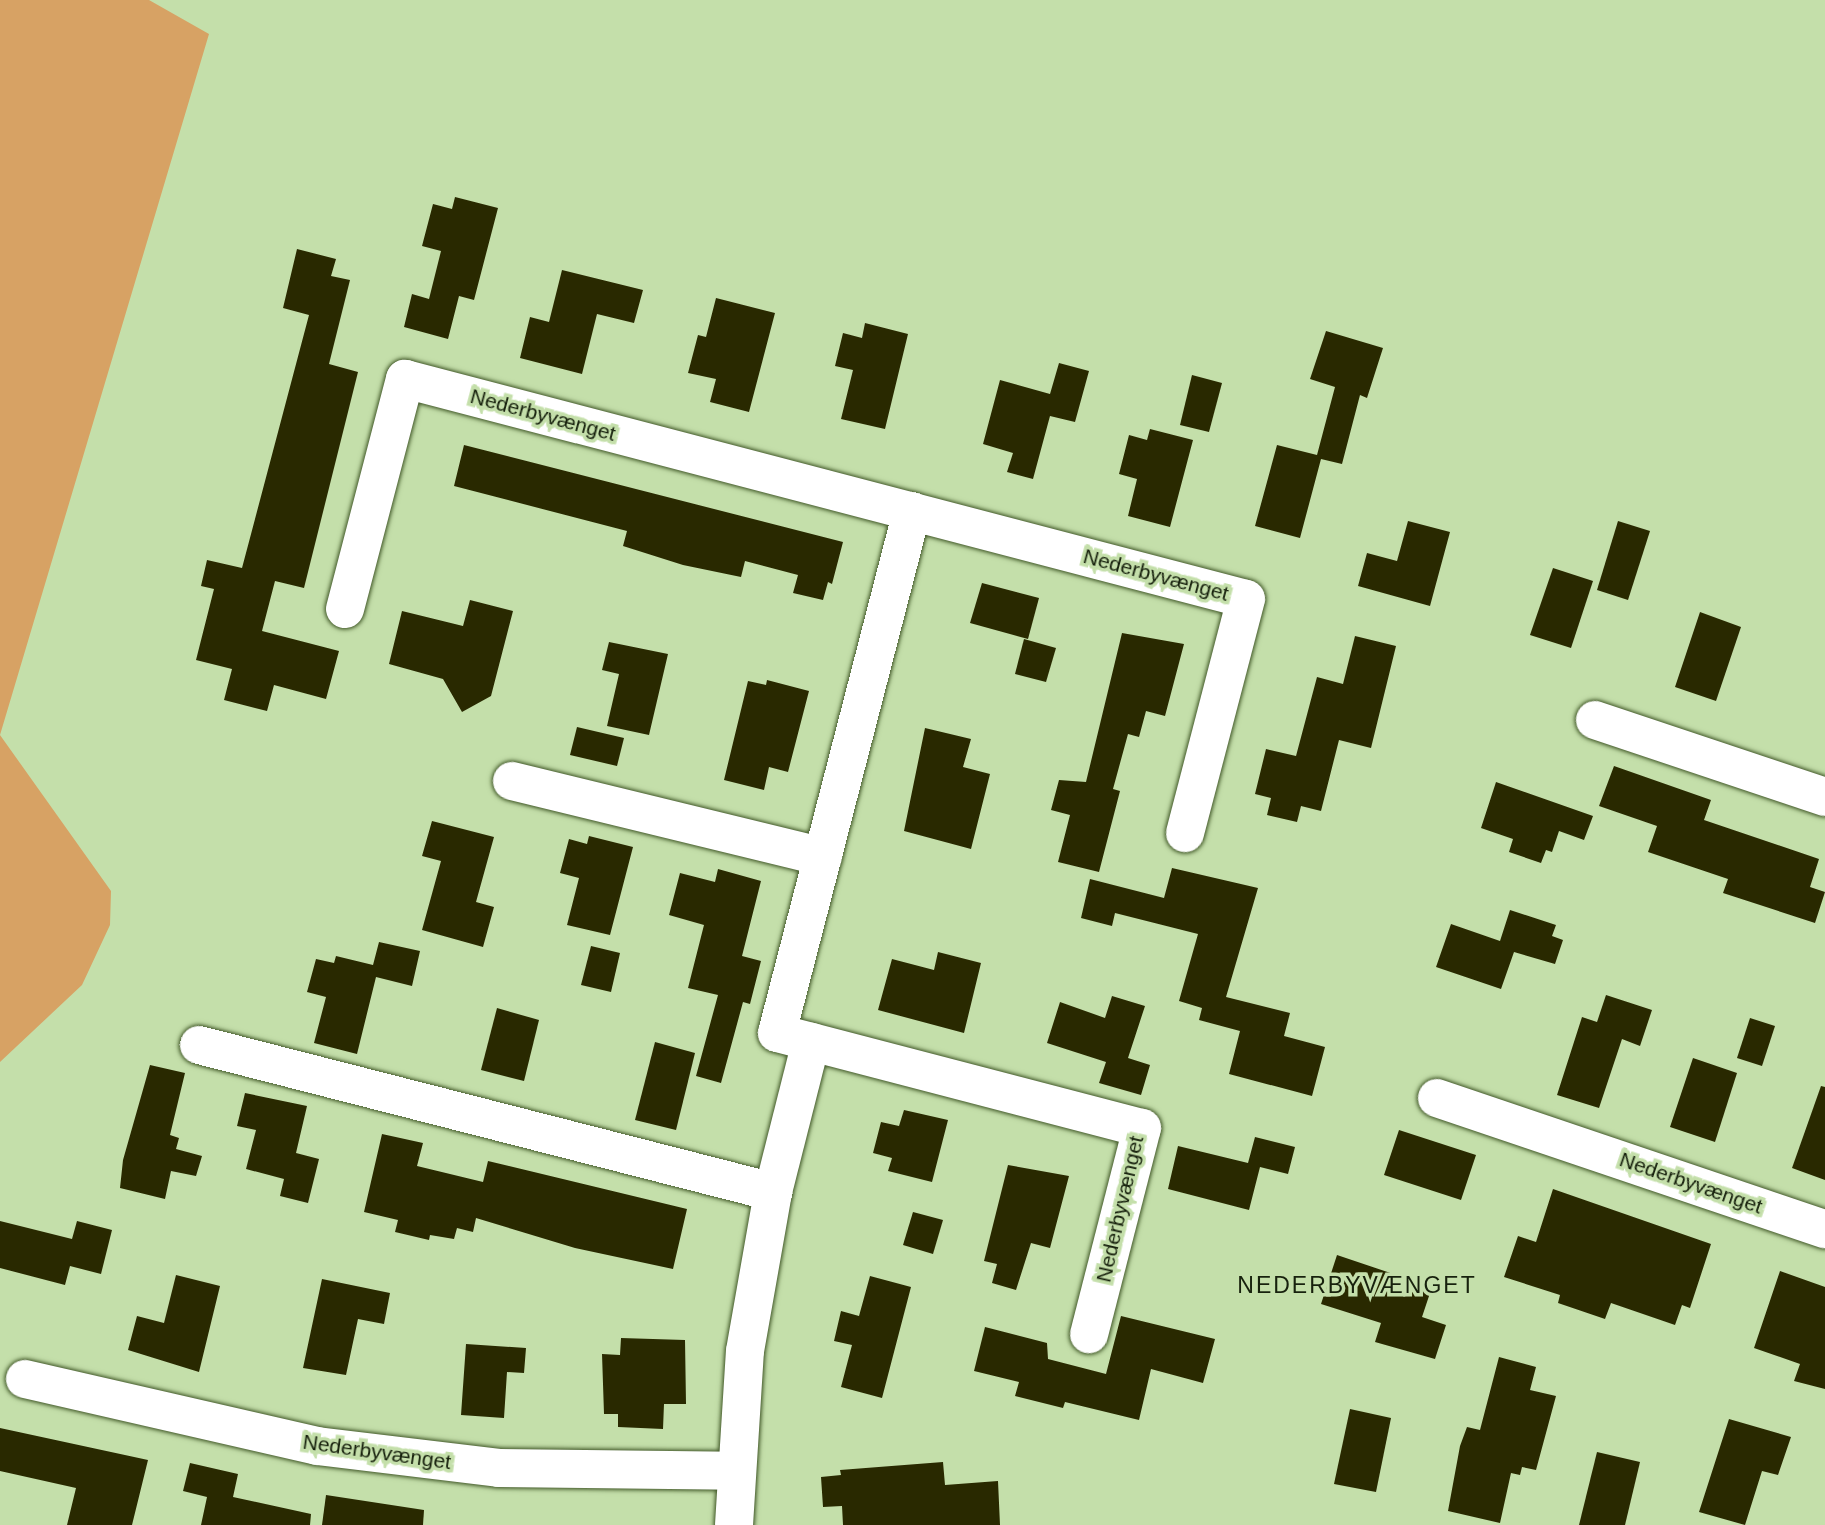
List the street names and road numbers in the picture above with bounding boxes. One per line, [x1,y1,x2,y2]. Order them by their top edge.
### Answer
street label: Nederbyvænget [468,383,618,447]
street label: Nederbyvænget [1081,543,1231,607]
street label: Nederbyvænget [1091,1133,1149,1285]
street label: Nederbyvænget [1616,1147,1766,1219]
street label: Nederbyvænget [301,1429,453,1475]

